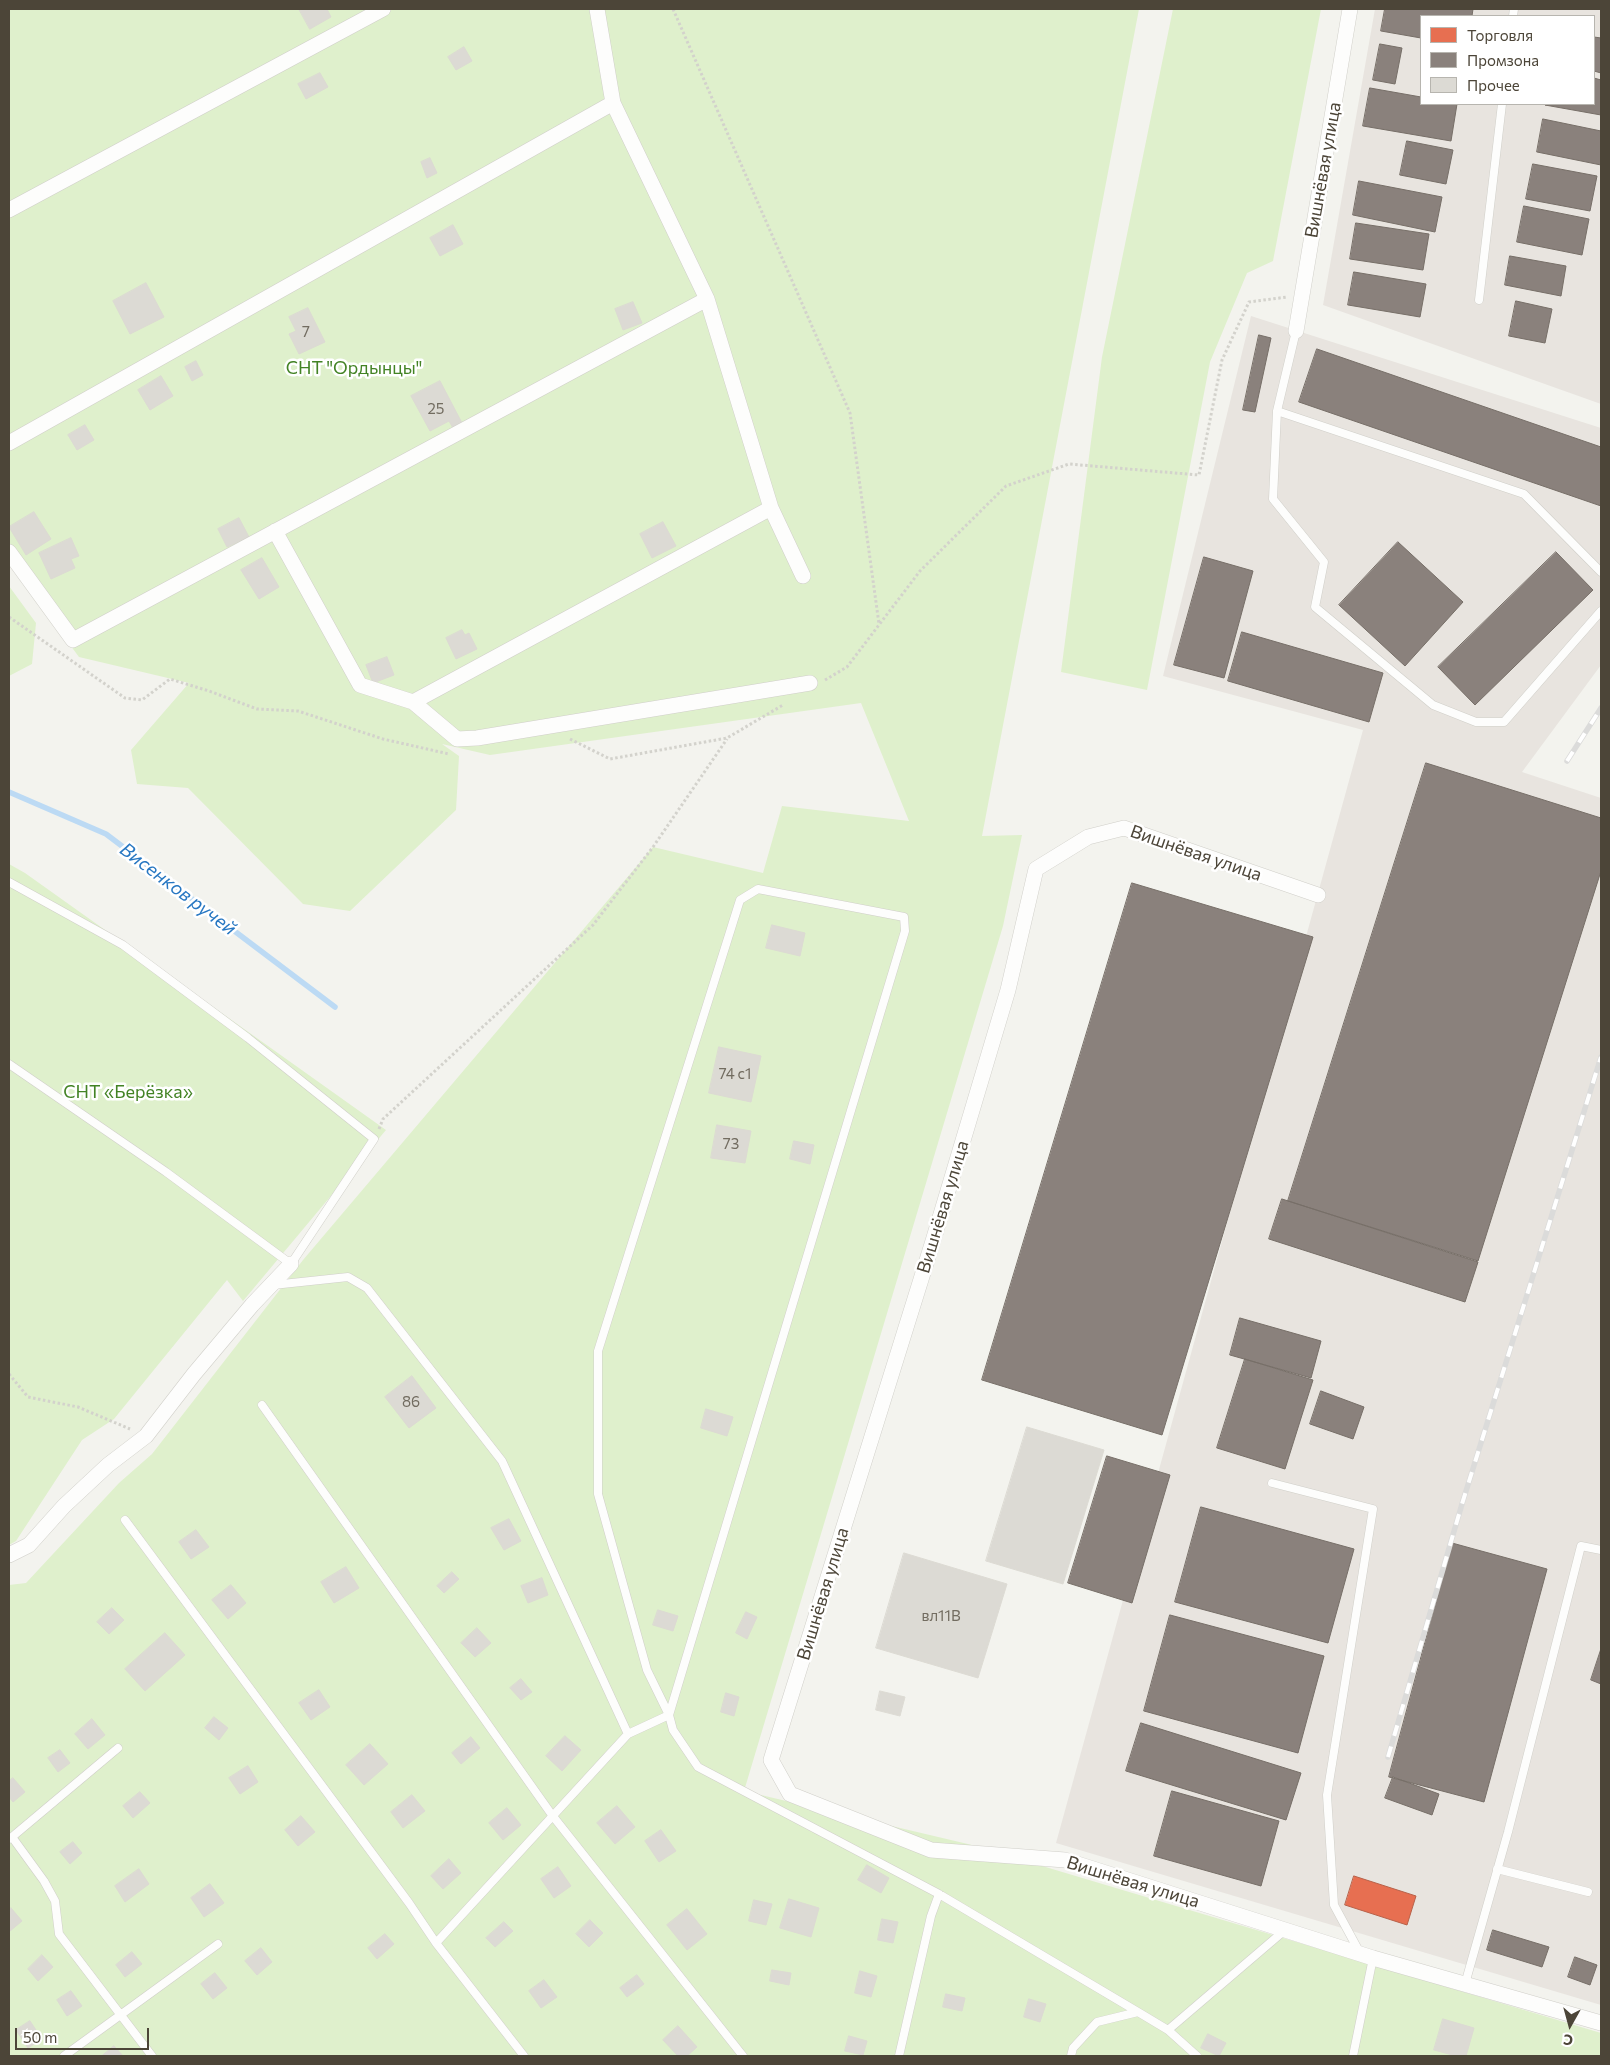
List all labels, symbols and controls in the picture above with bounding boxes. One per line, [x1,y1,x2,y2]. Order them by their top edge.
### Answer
legend [1420,15,1595,105]
text: Торговля [1467,26,1533,44]
text: Промзона [1467,51,1539,69]
text: Прочее [1467,76,1520,94]
street label: Вишнёвая улица [1300,100,1346,240]
house number: 7 [302,323,310,341]
park label: СНТ "Ордынцы" [286,357,422,379]
house number: 25 [428,400,444,418]
street label: Вишнёвая улица [1127,820,1265,886]
water label: Висенков ручей [115,838,241,940]
house number: 74 с1 [719,1065,751,1083]
park label: СНТ «Берёзка» [63,1081,193,1103]
house number: 73 [723,1135,739,1153]
street label: Вишнёвая улица [913,1138,973,1276]
house number: 86 [402,1393,420,1411]
street label: Вишнёвая улица [793,1525,853,1663]
house number: вл11В [921,1607,961,1625]
street label: Вишнёвая улица [1064,1852,1202,1912]
north arrow [1545,2000,1595,2050]
scale bar [18,2018,151,2050]
text: 50 m [23,2028,57,2046]
text: С [1562,2031,1574,2049]

